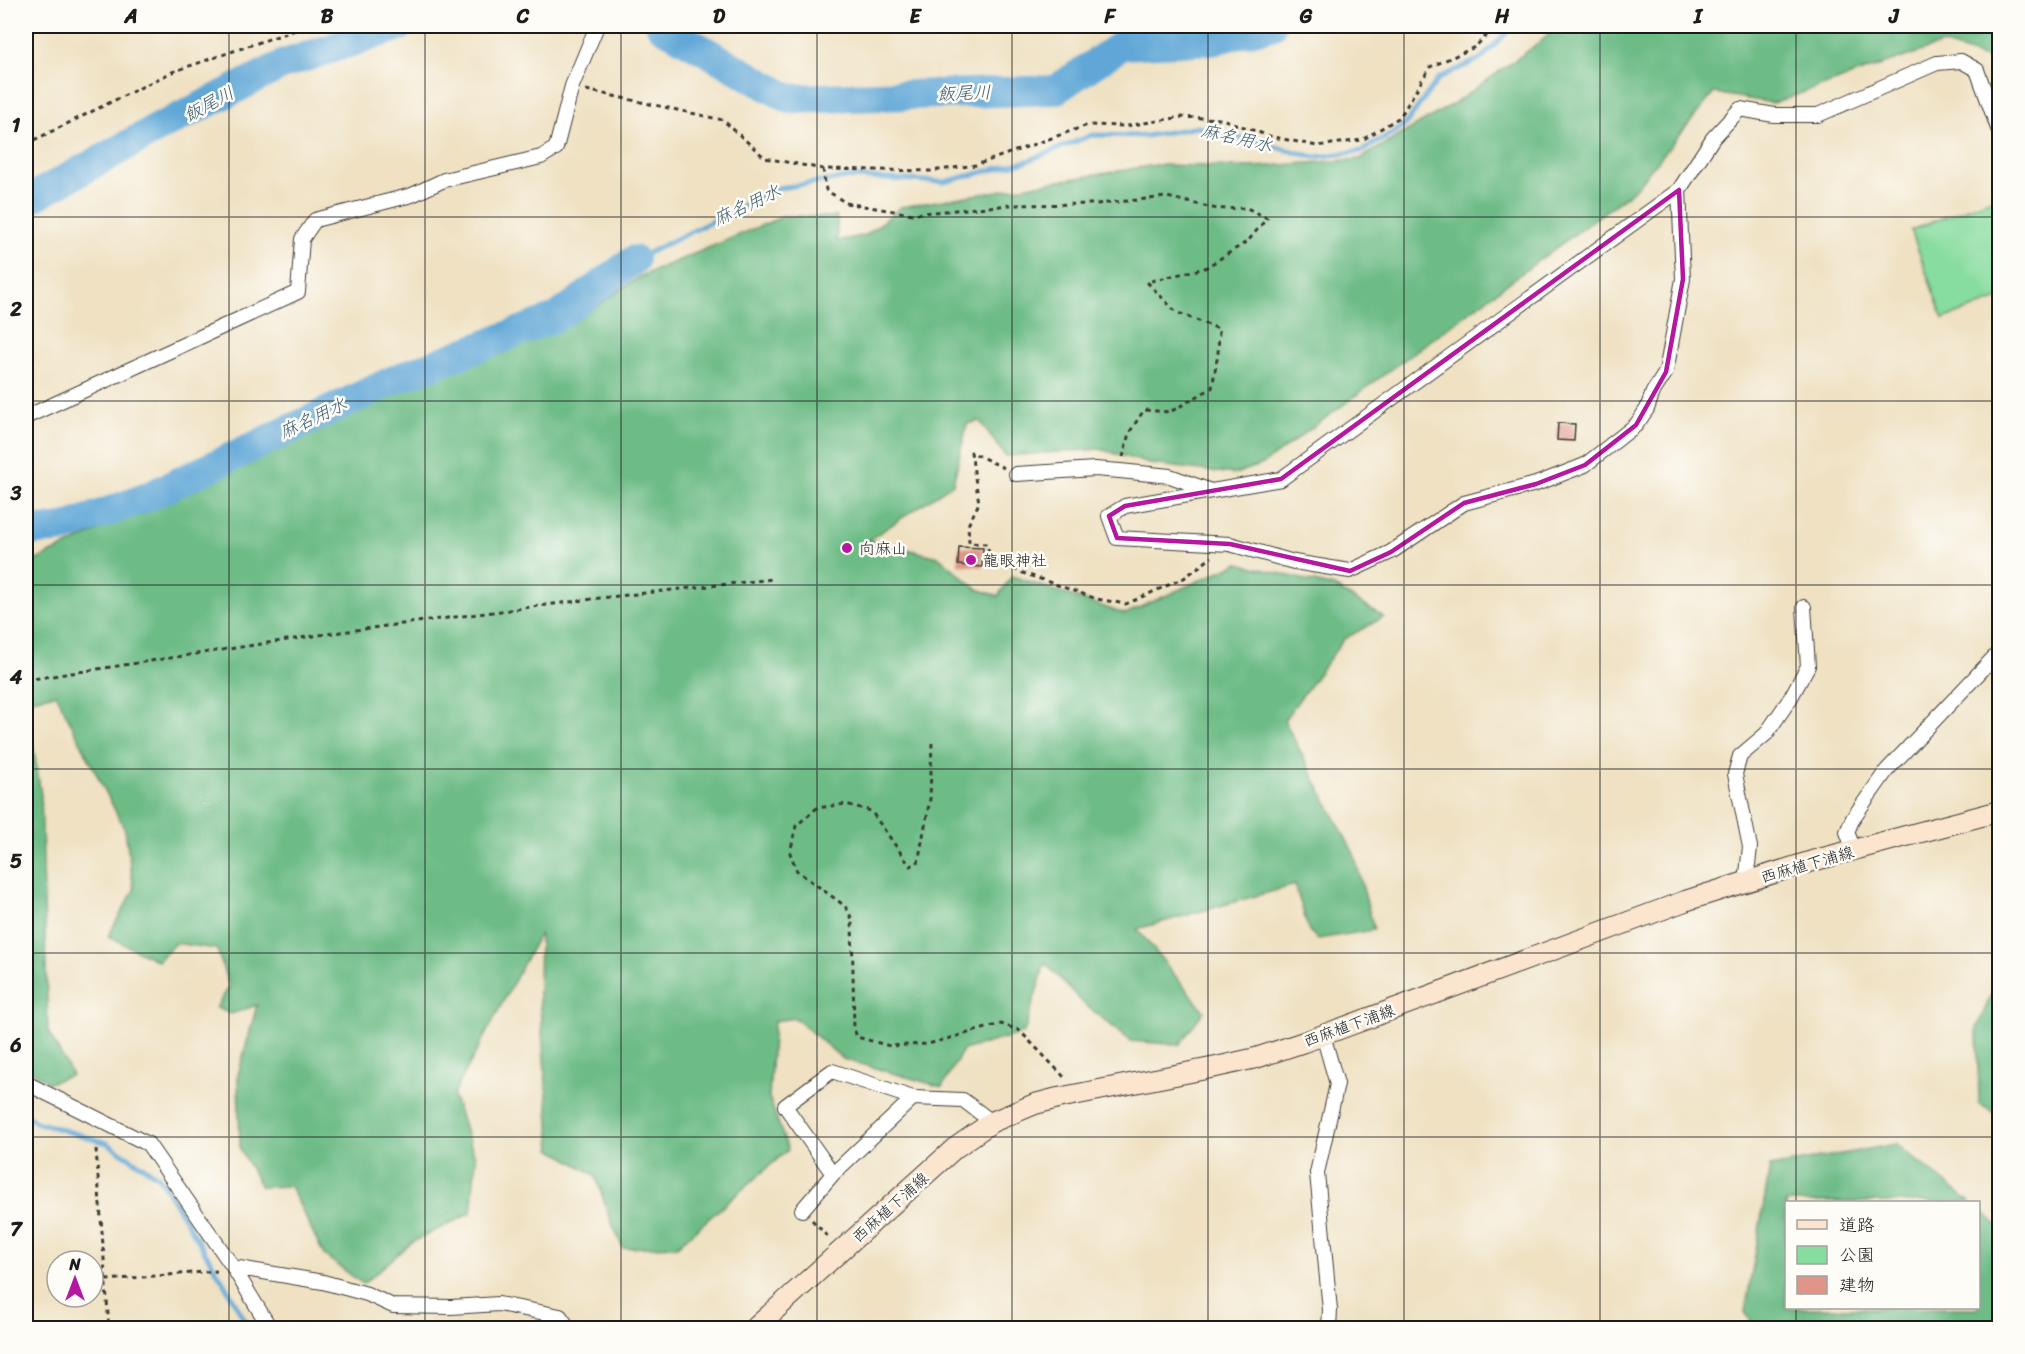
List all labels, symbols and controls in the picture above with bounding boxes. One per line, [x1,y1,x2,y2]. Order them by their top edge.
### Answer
text: A [123,0,138,34]
text: B [321,0,334,34]
text: C [516,0,530,34]
text: D [713,0,726,34]
text: E [909,0,922,34]
text: F [1104,0,1117,34]
text: G [1299,0,1313,34]
text: H [1494,0,1510,34]
text: I [1693,0,1704,34]
text: J [1888,0,1900,34]
water label: 飯尾川 [936,76,992,110]
water label: 飯尾川 [178,77,240,131]
text: 1 [12,108,21,143]
water label: 麻名用水 [1198,114,1276,162]
water label: 麻名用水 [708,175,786,235]
text: 2 [9,292,22,327]
water label: 麻名用水 [274,388,352,448]
text: 3 [10,476,22,511]
place label: 向麻山 [859,534,907,563]
marker: 向麻山 [840,541,854,555]
place label: 龍眼神社 [983,546,1047,575]
marker: 龍眼神社 [964,553,978,567]
text: 4 [9,660,23,695]
street label: 西麻植下浦線 [1757,837,1857,892]
text: 5 [10,844,22,879]
street label: 西麻植下浦線 [1299,995,1399,1056]
text: 6 [9,1028,22,1063]
street label: 西麻植下浦線 [845,1164,936,1250]
legend [1785,1201,1980,1309]
text: 道路 [1839,1209,1875,1241]
text: 7 [10,1212,23,1247]
text: 公園 [1839,1239,1875,1271]
north arrow [45,1249,105,1309]
text: N [68,1250,81,1279]
text: 建物 [1839,1269,1875,1301]

